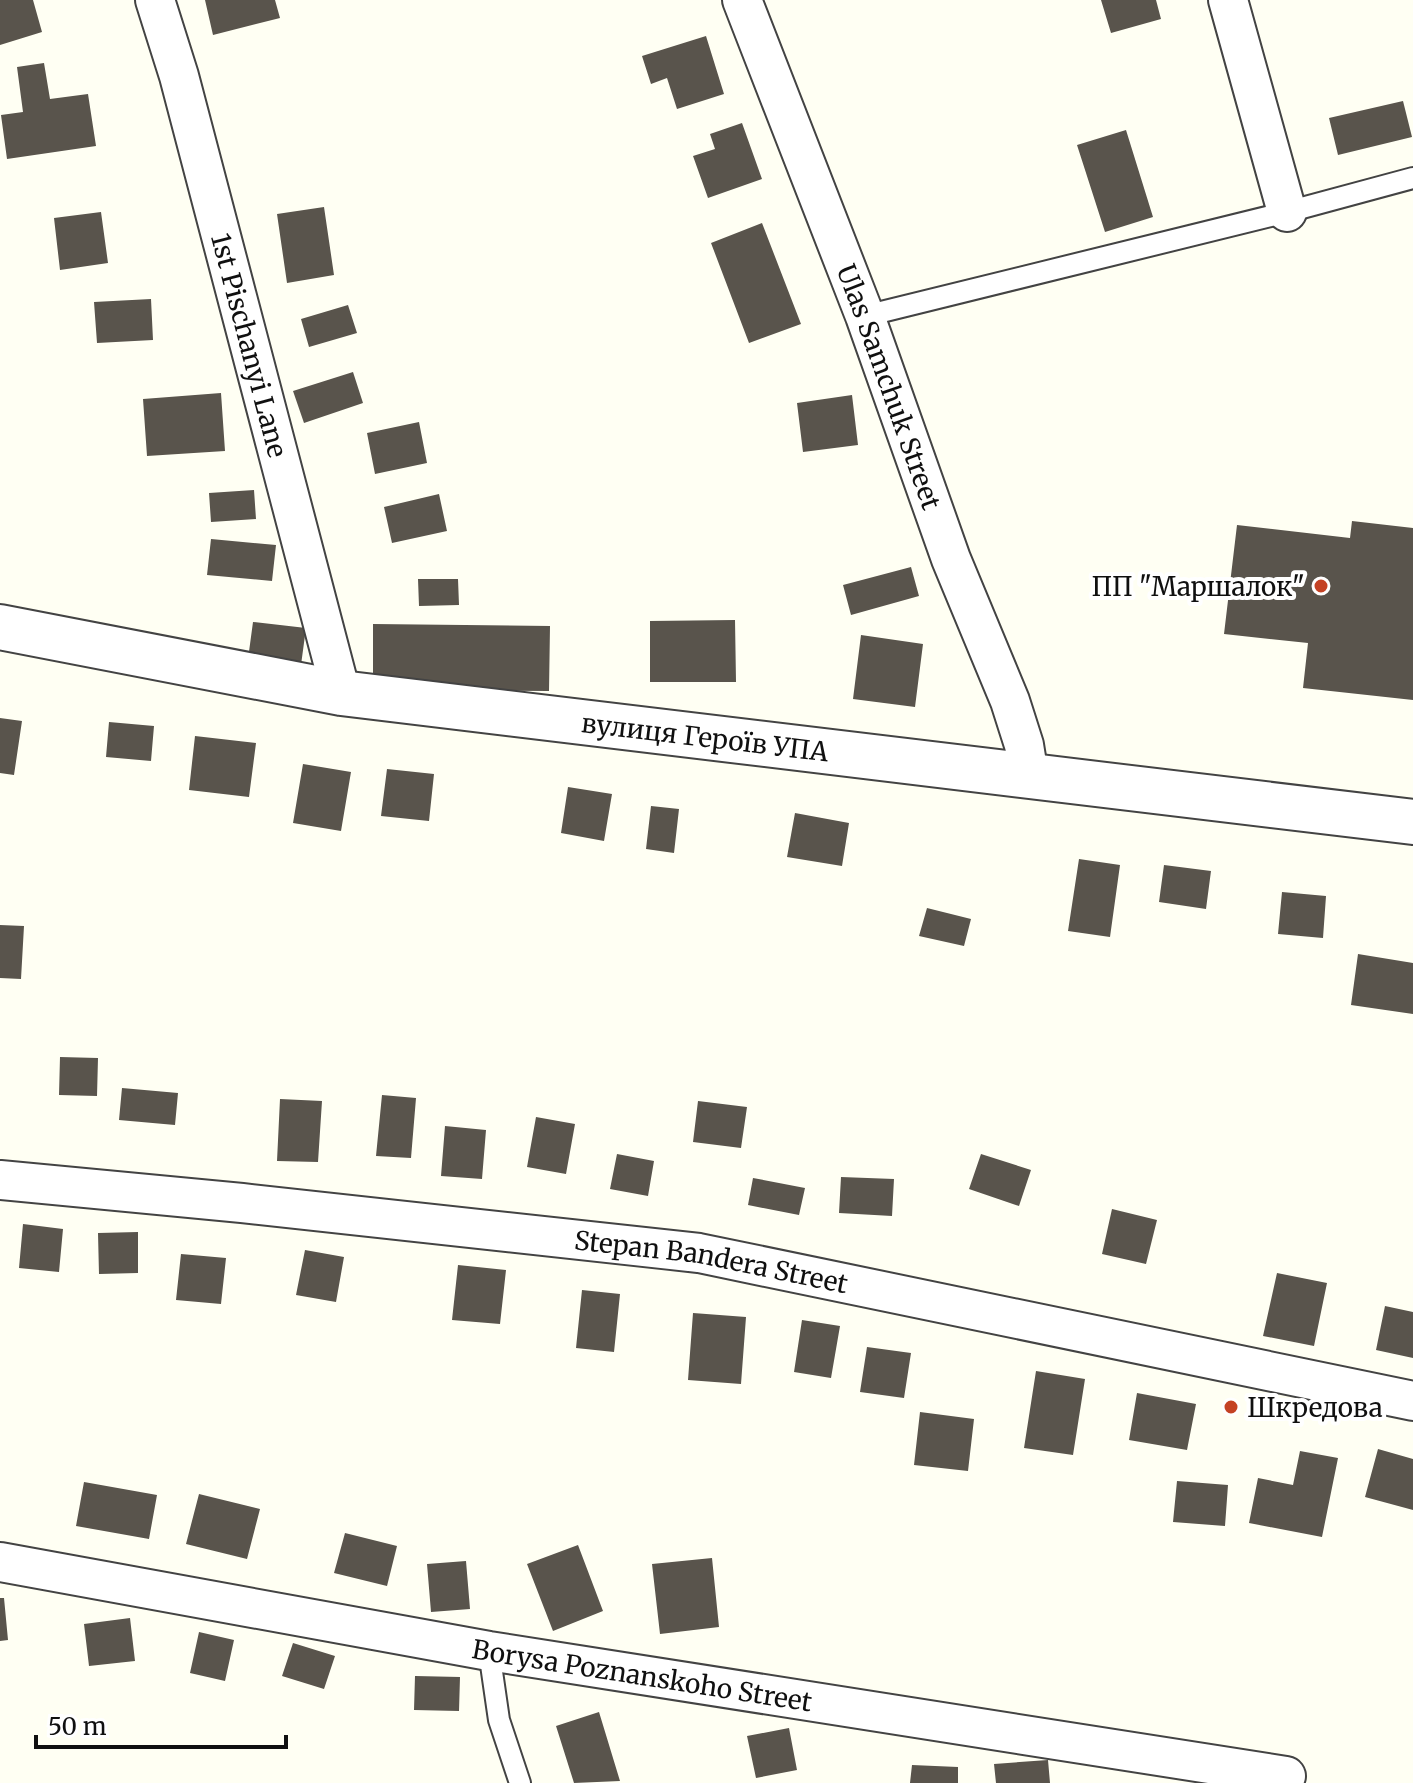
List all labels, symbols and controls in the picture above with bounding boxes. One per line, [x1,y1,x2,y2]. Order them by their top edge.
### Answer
street label: 1st Pischanyi Lane [204,229,295,461]
street label: Ulas Samchuk Street [830,260,949,514]
place label: ПП "Маршалок" [1091,570,1305,603]
marker: ПП "Маршалок" [1312,577,1330,595]
street label: вулиця Героїв УПА [580,706,831,768]
street label: Stepan Bandera Street [573,1223,851,1300]
place label: Шкредова [1247,1391,1383,1424]
marker: Шкредова [1222,1398,1240,1416]
street label: Borysa Poznanskoho Street [470,1632,814,1718]
scale bar [36,1699,286,1749]
text: 50 m [48,1711,107,1742]

